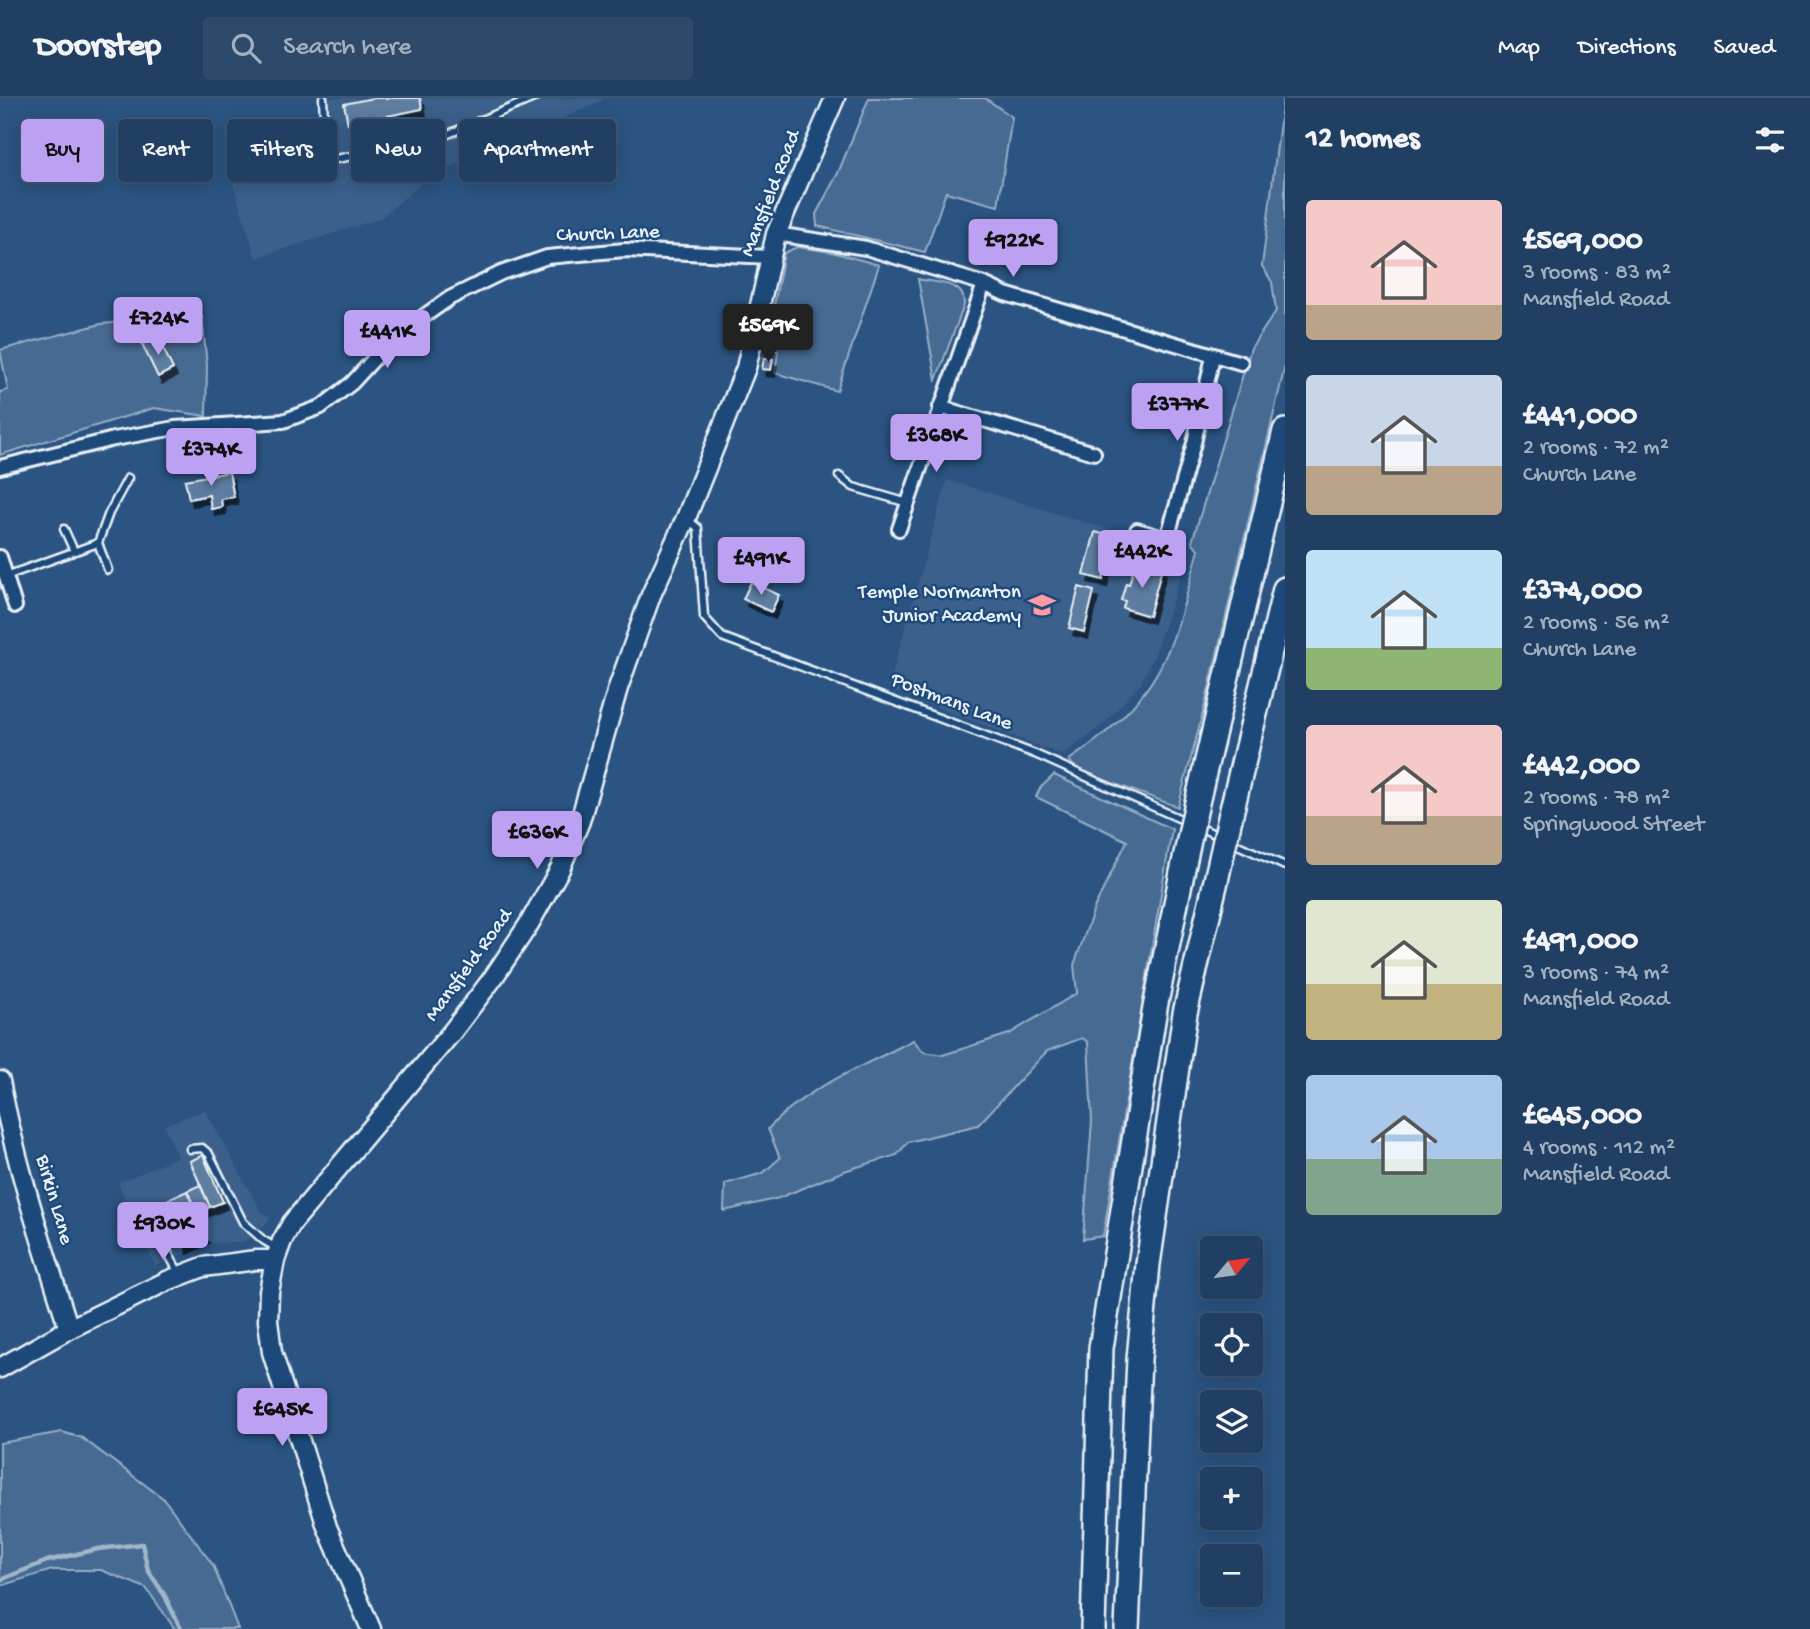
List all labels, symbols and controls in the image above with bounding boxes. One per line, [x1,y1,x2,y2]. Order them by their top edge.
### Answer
search box [203,17,693,80]
text: Doorstep [35,29,161,67]
icon: search [227,29,265,67]
text: Search here [283,33,411,64]
text: Map [1498,34,1540,63]
text: Directions [1578,34,1676,63]
text: Saved [1714,34,1775,63]
chip: Buy [21,119,104,182]
chip: Rent [118,119,213,182]
chip: Filters [227,119,337,182]
chip: New [351,119,445,182]
chip: Apartment [459,119,616,182]
icon: filters [1751,121,1789,159]
text: 12 homes [1306,123,1419,158]
street label: Mansfield Road [736,126,808,261]
pin: £922K [964,220,1062,279]
street label: Church Lane [556,221,661,249]
text: £569,000 [1523,225,1643,260]
text: £922K [985,228,1041,255]
icon: home [1362,228,1446,312]
text: 3 rooms · 83 m² [1523,260,1671,287]
text: Mansfield Road [1523,287,1669,314]
pin: £724K [109,298,207,357]
pin: £569K [719,304,817,364]
text: £724K [130,306,187,333]
pin: £441K [338,310,436,370]
text: £569K [739,313,797,340]
text: £441K [360,319,414,346]
pin: £377K [1128,384,1226,443]
text: £377K [1148,392,1206,419]
text: £441,000 [1523,400,1637,435]
icon: home [1362,403,1446,487]
pin: £368K [887,414,985,474]
text: £368K [906,423,966,450]
pin: £374K [162,428,260,488]
text: 2 rooms · 72 m² [1523,435,1669,462]
text: £374K [182,437,240,464]
text: Church Lane [1523,462,1636,489]
pin: £442K [1093,531,1191,590]
pin: £491K [712,538,810,597]
text: £442K [1114,539,1170,566]
text: £491K [734,546,788,573]
text: £374,000 [1523,575,1642,610]
icon: home [1362,578,1446,662]
place label: Temple Normanton Junior Academy [857,581,1021,630]
school or university icon: Temple Normanton Junior Academy [1027,590,1057,620]
text: 2 rooms · 56 m² [1523,610,1669,637]
text: Church Lane [1523,637,1636,664]
street label: Postmans Lane [886,668,1016,738]
text: £442,000 [1523,750,1640,785]
icon: home [1362,753,1446,837]
text: 2 rooms · 78 m² [1523,785,1670,812]
pin: £636K [488,812,586,871]
text: Springwood Street [1523,812,1704,839]
text: £636K [508,820,566,847]
street label: Mansfield Road [421,903,520,1027]
text: £491,000 [1523,925,1638,960]
icon: home [1362,928,1446,1012]
text: 3 rooms · 74 m² [1523,960,1669,987]
text: Mansfield Road [1523,987,1669,1014]
text: £645,000 [1523,1100,1642,1135]
icon: home [1362,1103,1446,1187]
text: 4 rooms · 112 m² [1523,1135,1675,1162]
street label: Birkin Lane [28,1151,78,1249]
text: Mansfield Road [1523,1162,1669,1189]
pin: £930K [114,1202,212,1262]
text: £930K [133,1211,193,1238]
north arrow [1200,1236,1264,1298]
map controls [1200,1236,1263,1607]
button: locate [1200,1313,1263,1376]
pin: £645K [233,1388,331,1448]
button: layers [1200,1390,1263,1453]
text: £645K [253,1397,311,1424]
button: + [1200,1467,1263,1530]
button: − [1200,1544,1263,1607]

